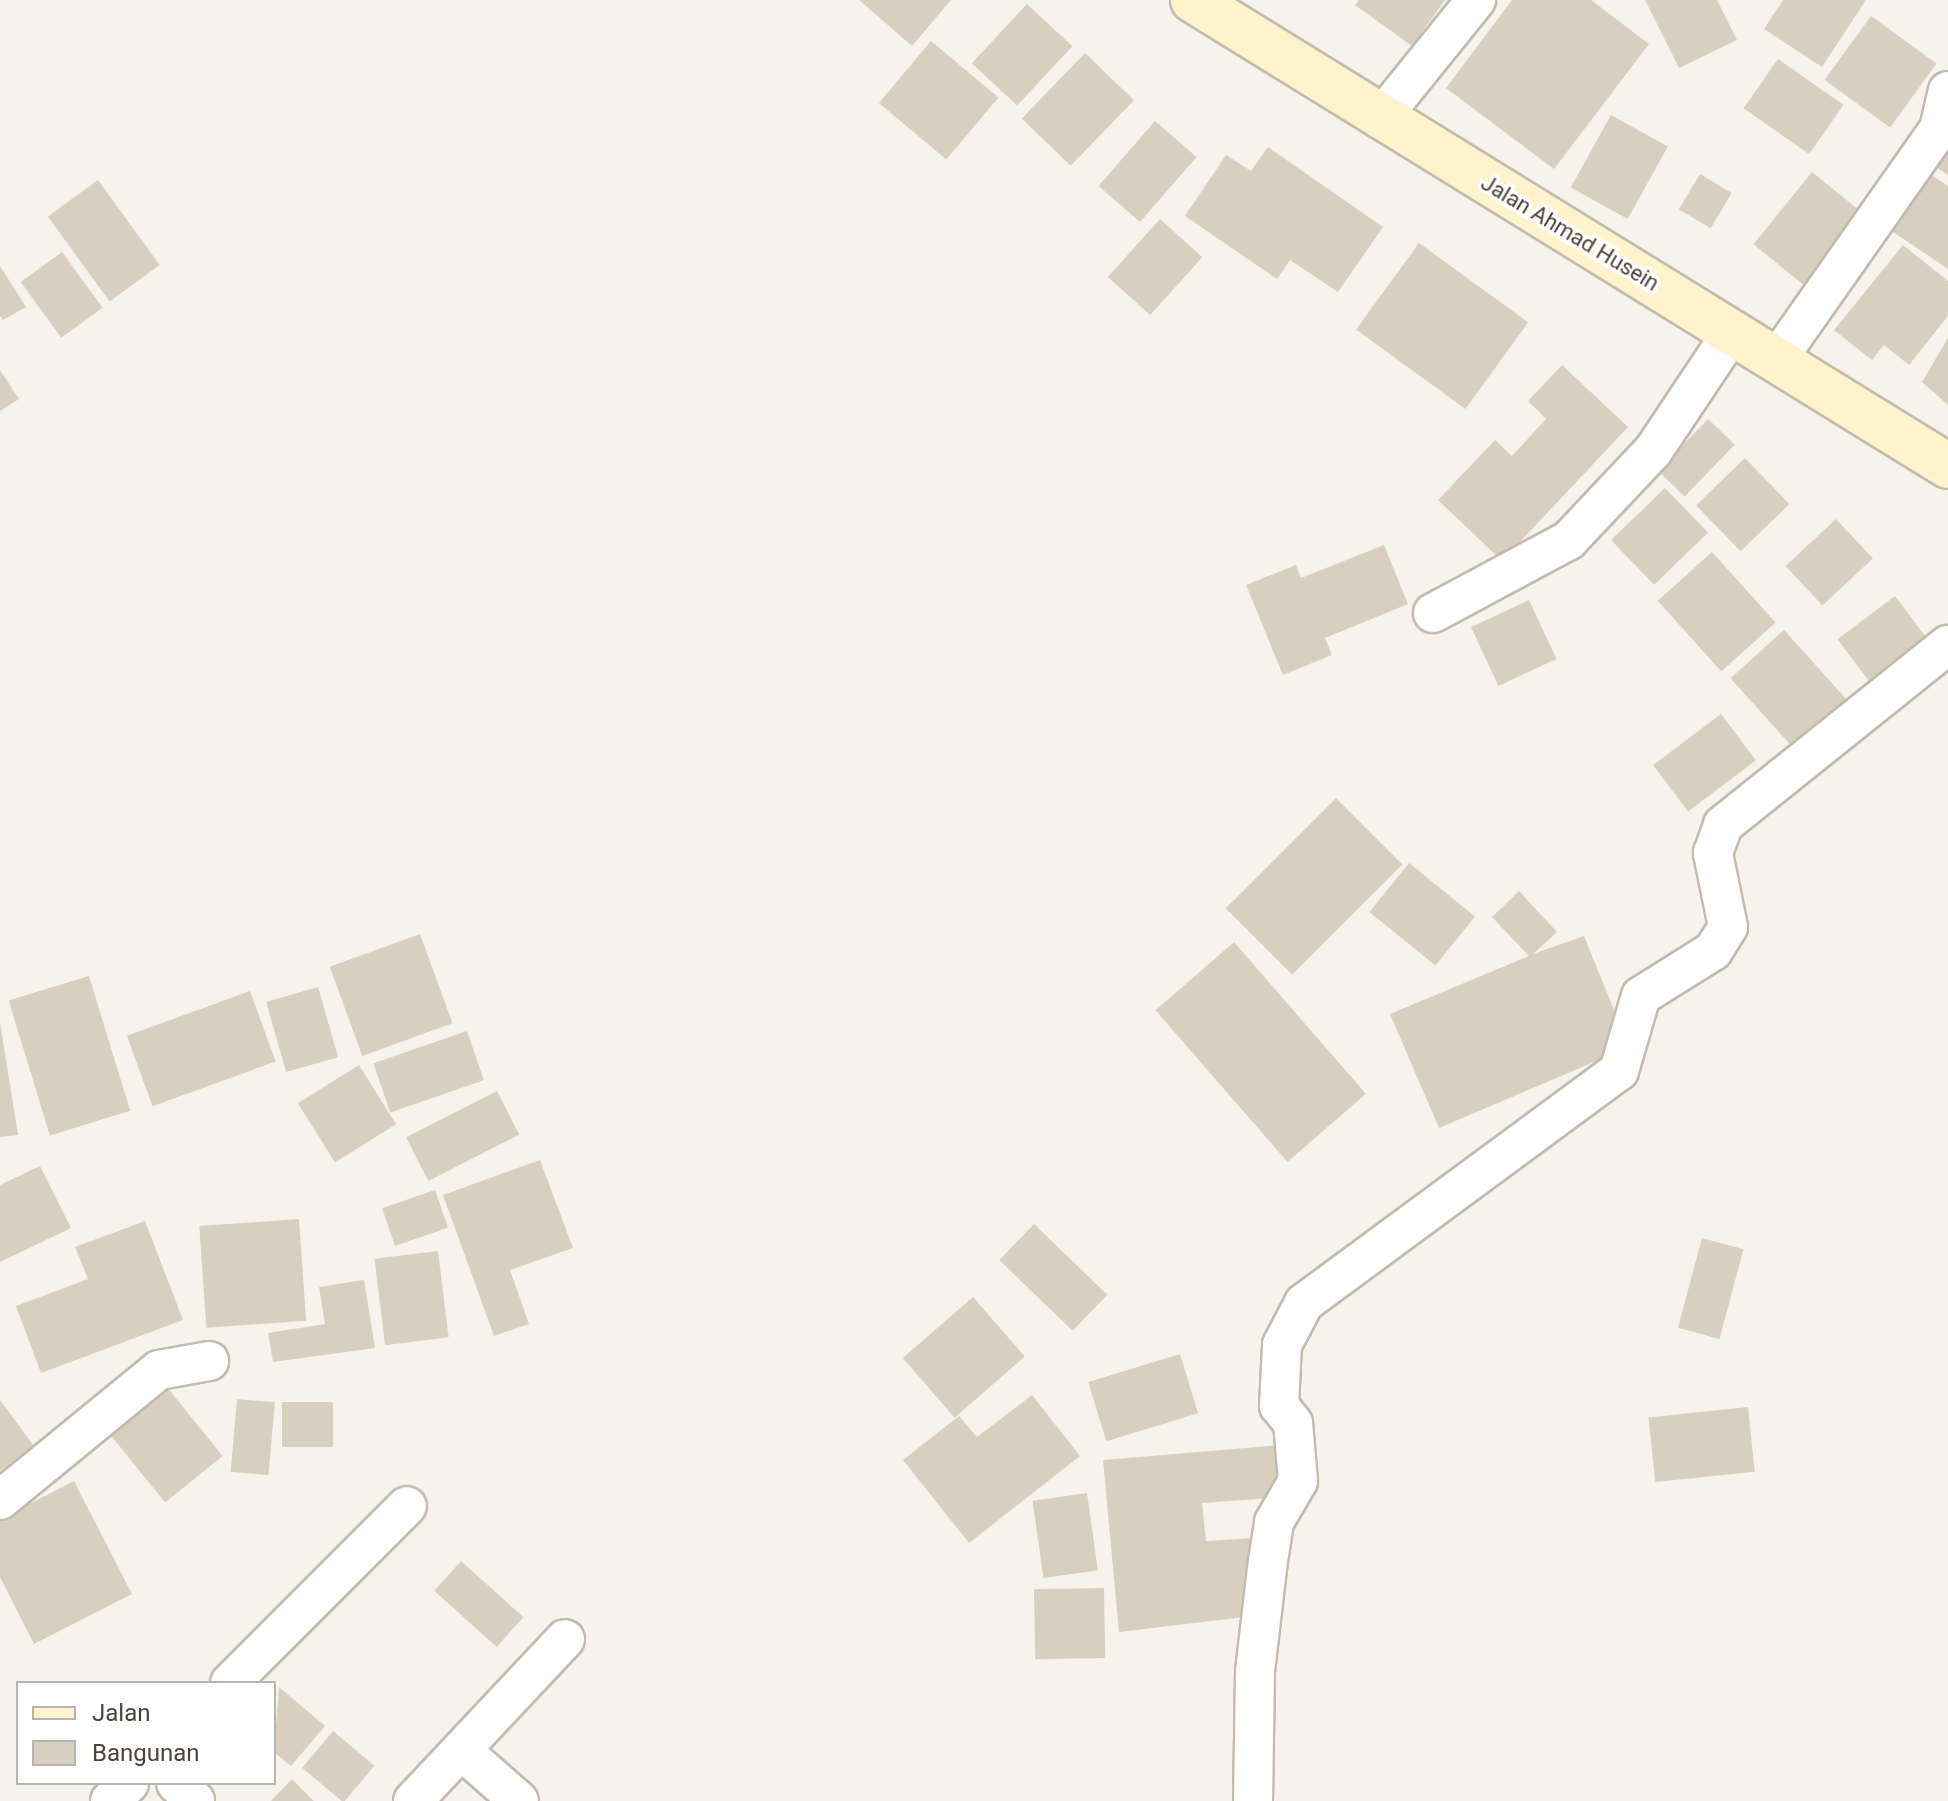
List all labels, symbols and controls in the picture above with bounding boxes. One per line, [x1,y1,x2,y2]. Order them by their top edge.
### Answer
street label: Jalan Ahmad Husein [1476,169,1664,297]
legend [16,1681,276,1785]
text: Jalan [92,1699,150,1727]
text: Bangunan [92,1739,200,1767]

